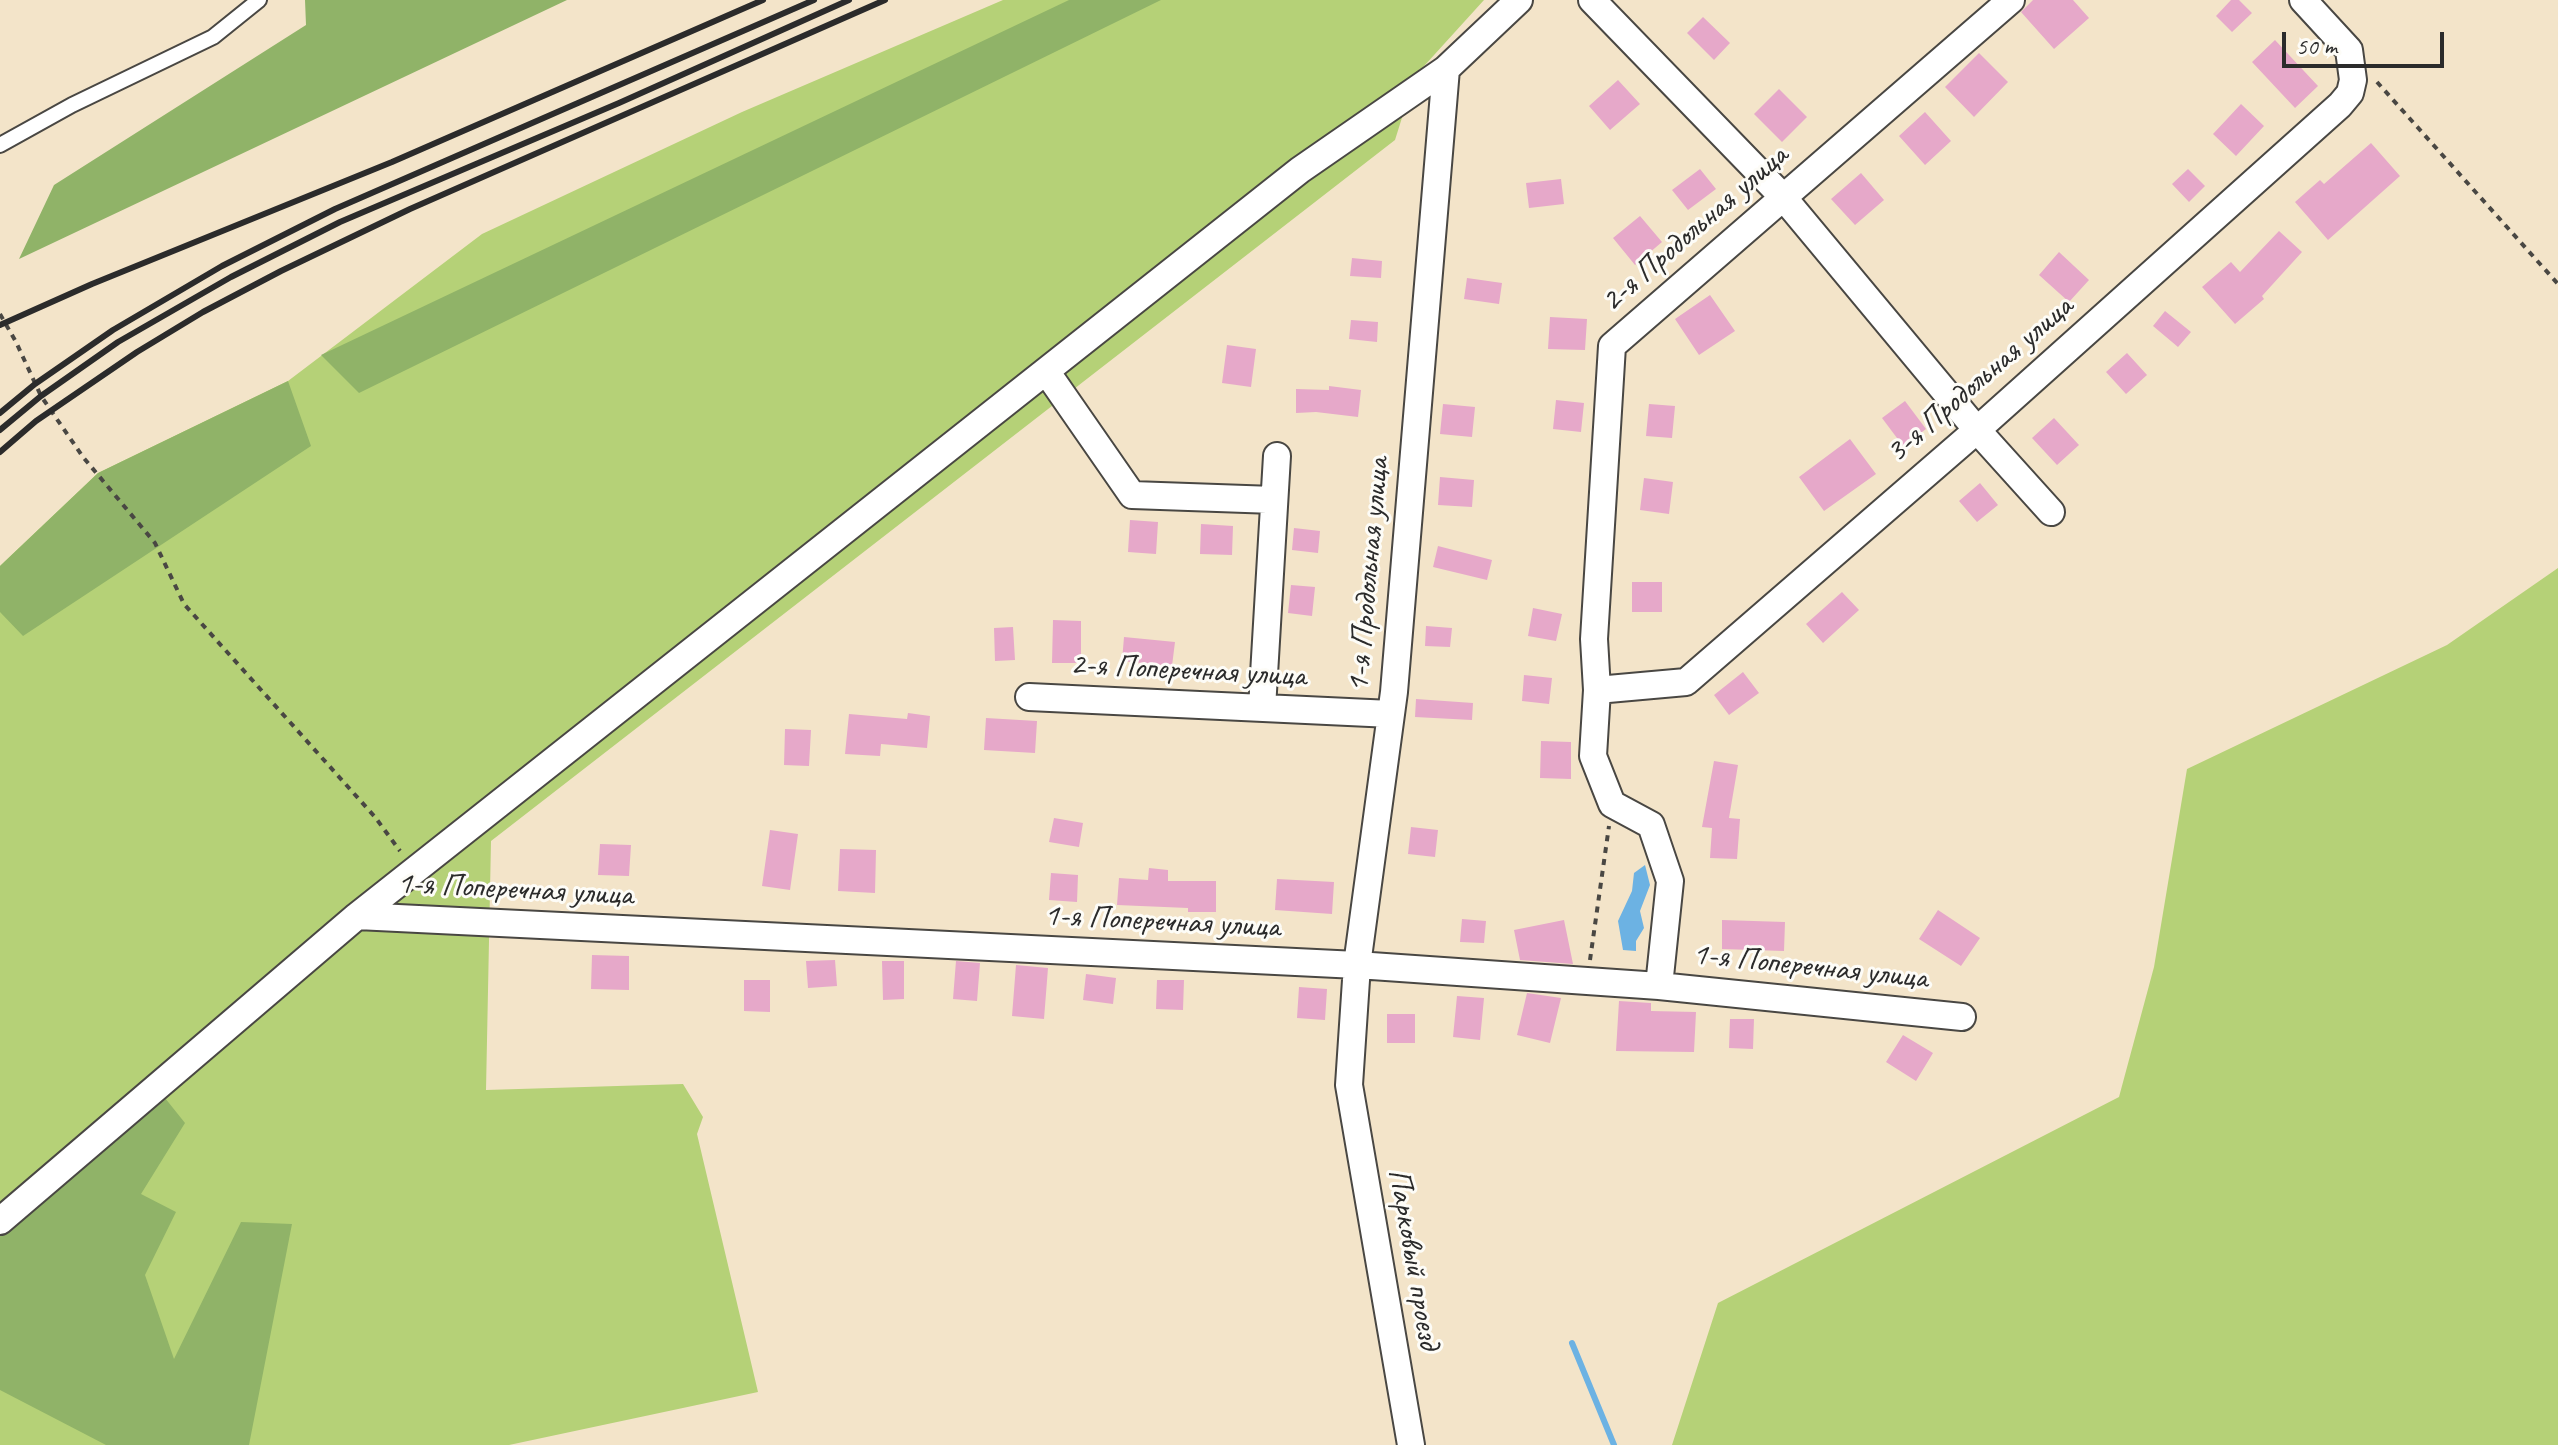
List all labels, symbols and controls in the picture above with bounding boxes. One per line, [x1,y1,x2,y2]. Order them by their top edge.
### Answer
scale bar [2286,16,2448,66]
text: 50 m [2296,31,2337,61]
street label: 2-я Продольная улица [1594,137,1796,321]
street label: 3-я Продольная улица [1879,288,2081,472]
street label: 1-я Продольная улица [1340,456,1398,694]
street label: 2-я Поперечная улица [1069,646,1307,696]
street label: 1-я Поперечная улица [396,865,634,915]
street label: 1-я Поперечная улица [1043,897,1281,947]
street label: 1-я Поперечная улица [1691,936,1929,998]
street label: Парковый проезд [1378,1166,1448,1352]

